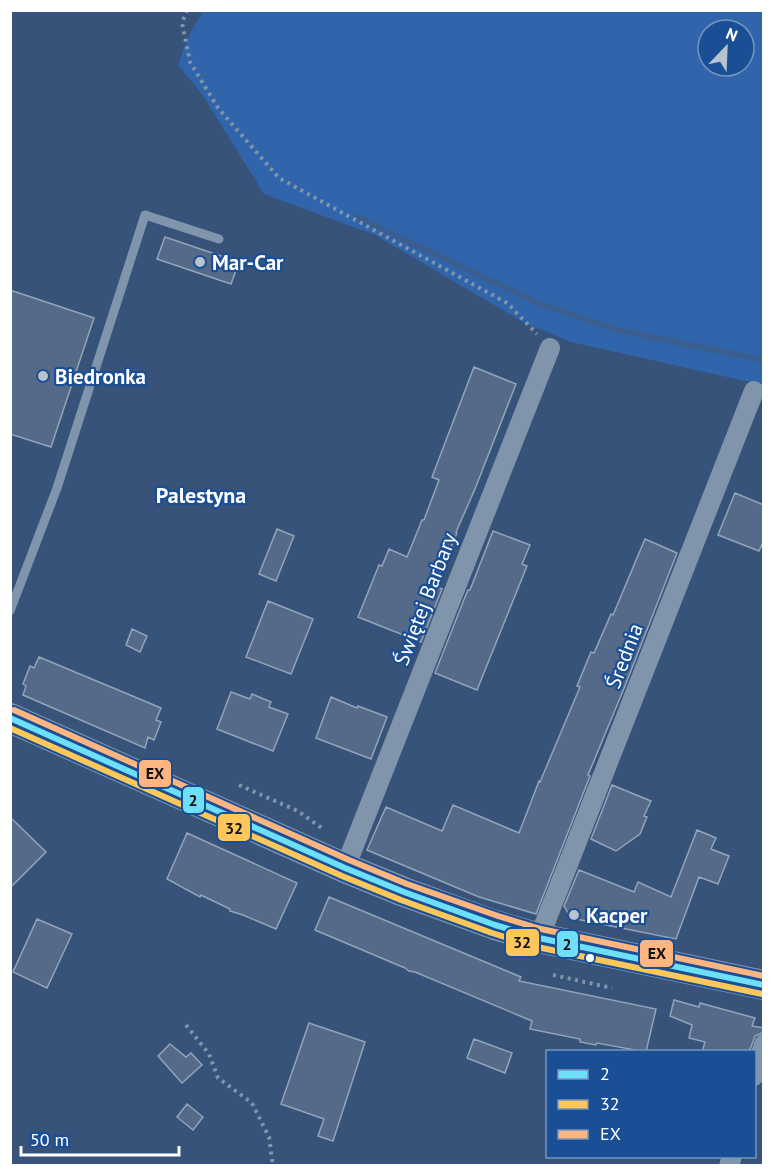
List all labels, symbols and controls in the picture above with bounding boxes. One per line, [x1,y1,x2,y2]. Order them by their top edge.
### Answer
north arrow [696,18,756,78]
text: N [723,23,741,45]
place label: Mar-Car [212,249,284,276]
marker: Mar-Car [193,255,207,269]
place label: Biedronka [55,363,146,390]
marker: Biedronka [36,369,50,383]
district label: Palestyna [156,481,246,509]
street label: Świętej Barbary [387,529,463,669]
street label: Średnia [599,620,649,692]
line badge: EX [138,759,172,788]
text: EX [146,763,164,783]
line badge: 2 [182,786,205,814]
text: 2 [188,790,198,810]
line badge: 32 [217,813,251,842]
text: 32 [225,818,243,838]
place label: Kacper [586,902,648,929]
marker: Kacper [567,908,581,922]
line badge: 32 [505,928,540,957]
line badge: 2 [556,930,579,958]
text: 32 [513,932,531,952]
text: 2 [562,934,572,954]
line badge: EX [639,939,674,968]
text: EX [648,943,666,963]
unlabelled marker [584,952,596,964]
legend [546,1050,756,1158]
text: 2 [600,1062,610,1085]
text: 32 [600,1092,620,1115]
scale bar [21,1119,178,1157]
text: EX [600,1122,621,1145]
text: 50 m [30,1128,69,1151]

